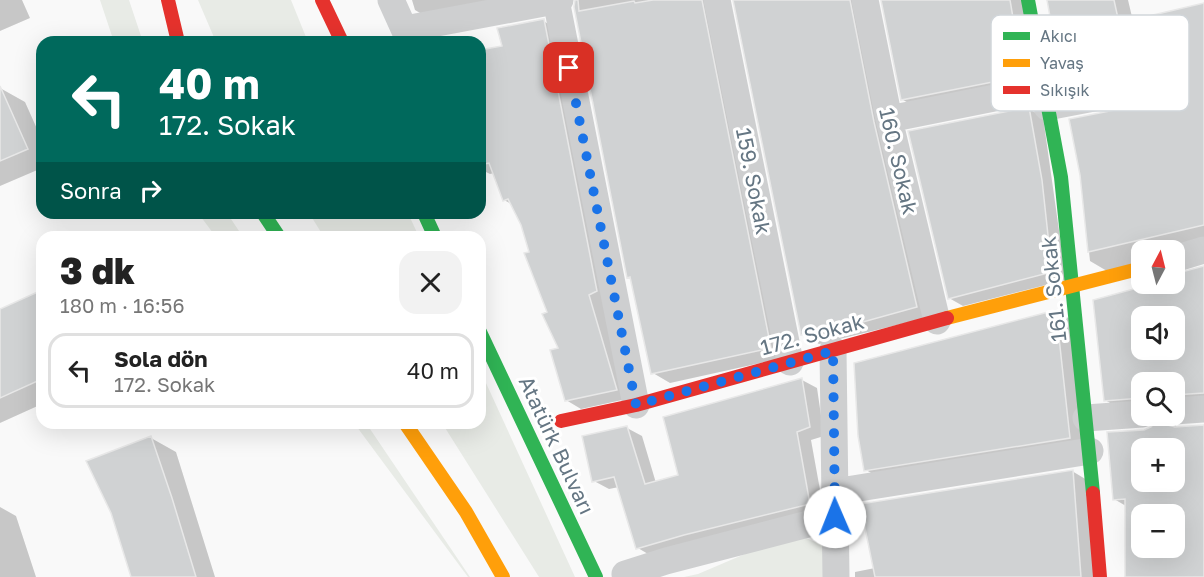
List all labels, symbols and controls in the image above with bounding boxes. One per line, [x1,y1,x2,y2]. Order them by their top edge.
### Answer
legend [991,15,1189,111]
text: Akıcı [1040,26,1077,46]
pin [543,42,594,93]
icon: arrive [552,51,585,84]
text: Yavaş [1040,53,1084,73]
text: 40 m [159,58,260,108]
icon: left [60,60,138,138]
text: Sıkışık [1040,80,1090,100]
street label: 160. Sokak [874,105,924,217]
text: 172. Sokak [159,109,296,141]
street label: 159. Sokak [731,125,777,237]
icon: right [134,174,167,207]
text: Sonra [60,177,122,204]
street label: 161. Sokak [1035,235,1071,343]
north arrow [1131,240,1185,294]
map controls [1131,240,1185,558]
text: 3 dk [60,249,135,292]
button: close [399,251,462,314]
text: 180 m · 16:56 [60,293,185,317]
button: sound [1131,306,1185,360]
street label: 172. Sokak [757,308,867,360]
text: Sola dön [114,345,208,372]
icon: left [63,354,96,387]
text: 40 m [407,357,459,384]
text: 172. Sokak [114,372,215,396]
street label: Atatürk Bulvarı [514,372,600,518]
button: search [1131,372,1185,426]
button: + [1131,438,1185,492]
position arrow [803,485,867,549]
button: − [1131,504,1185,558]

